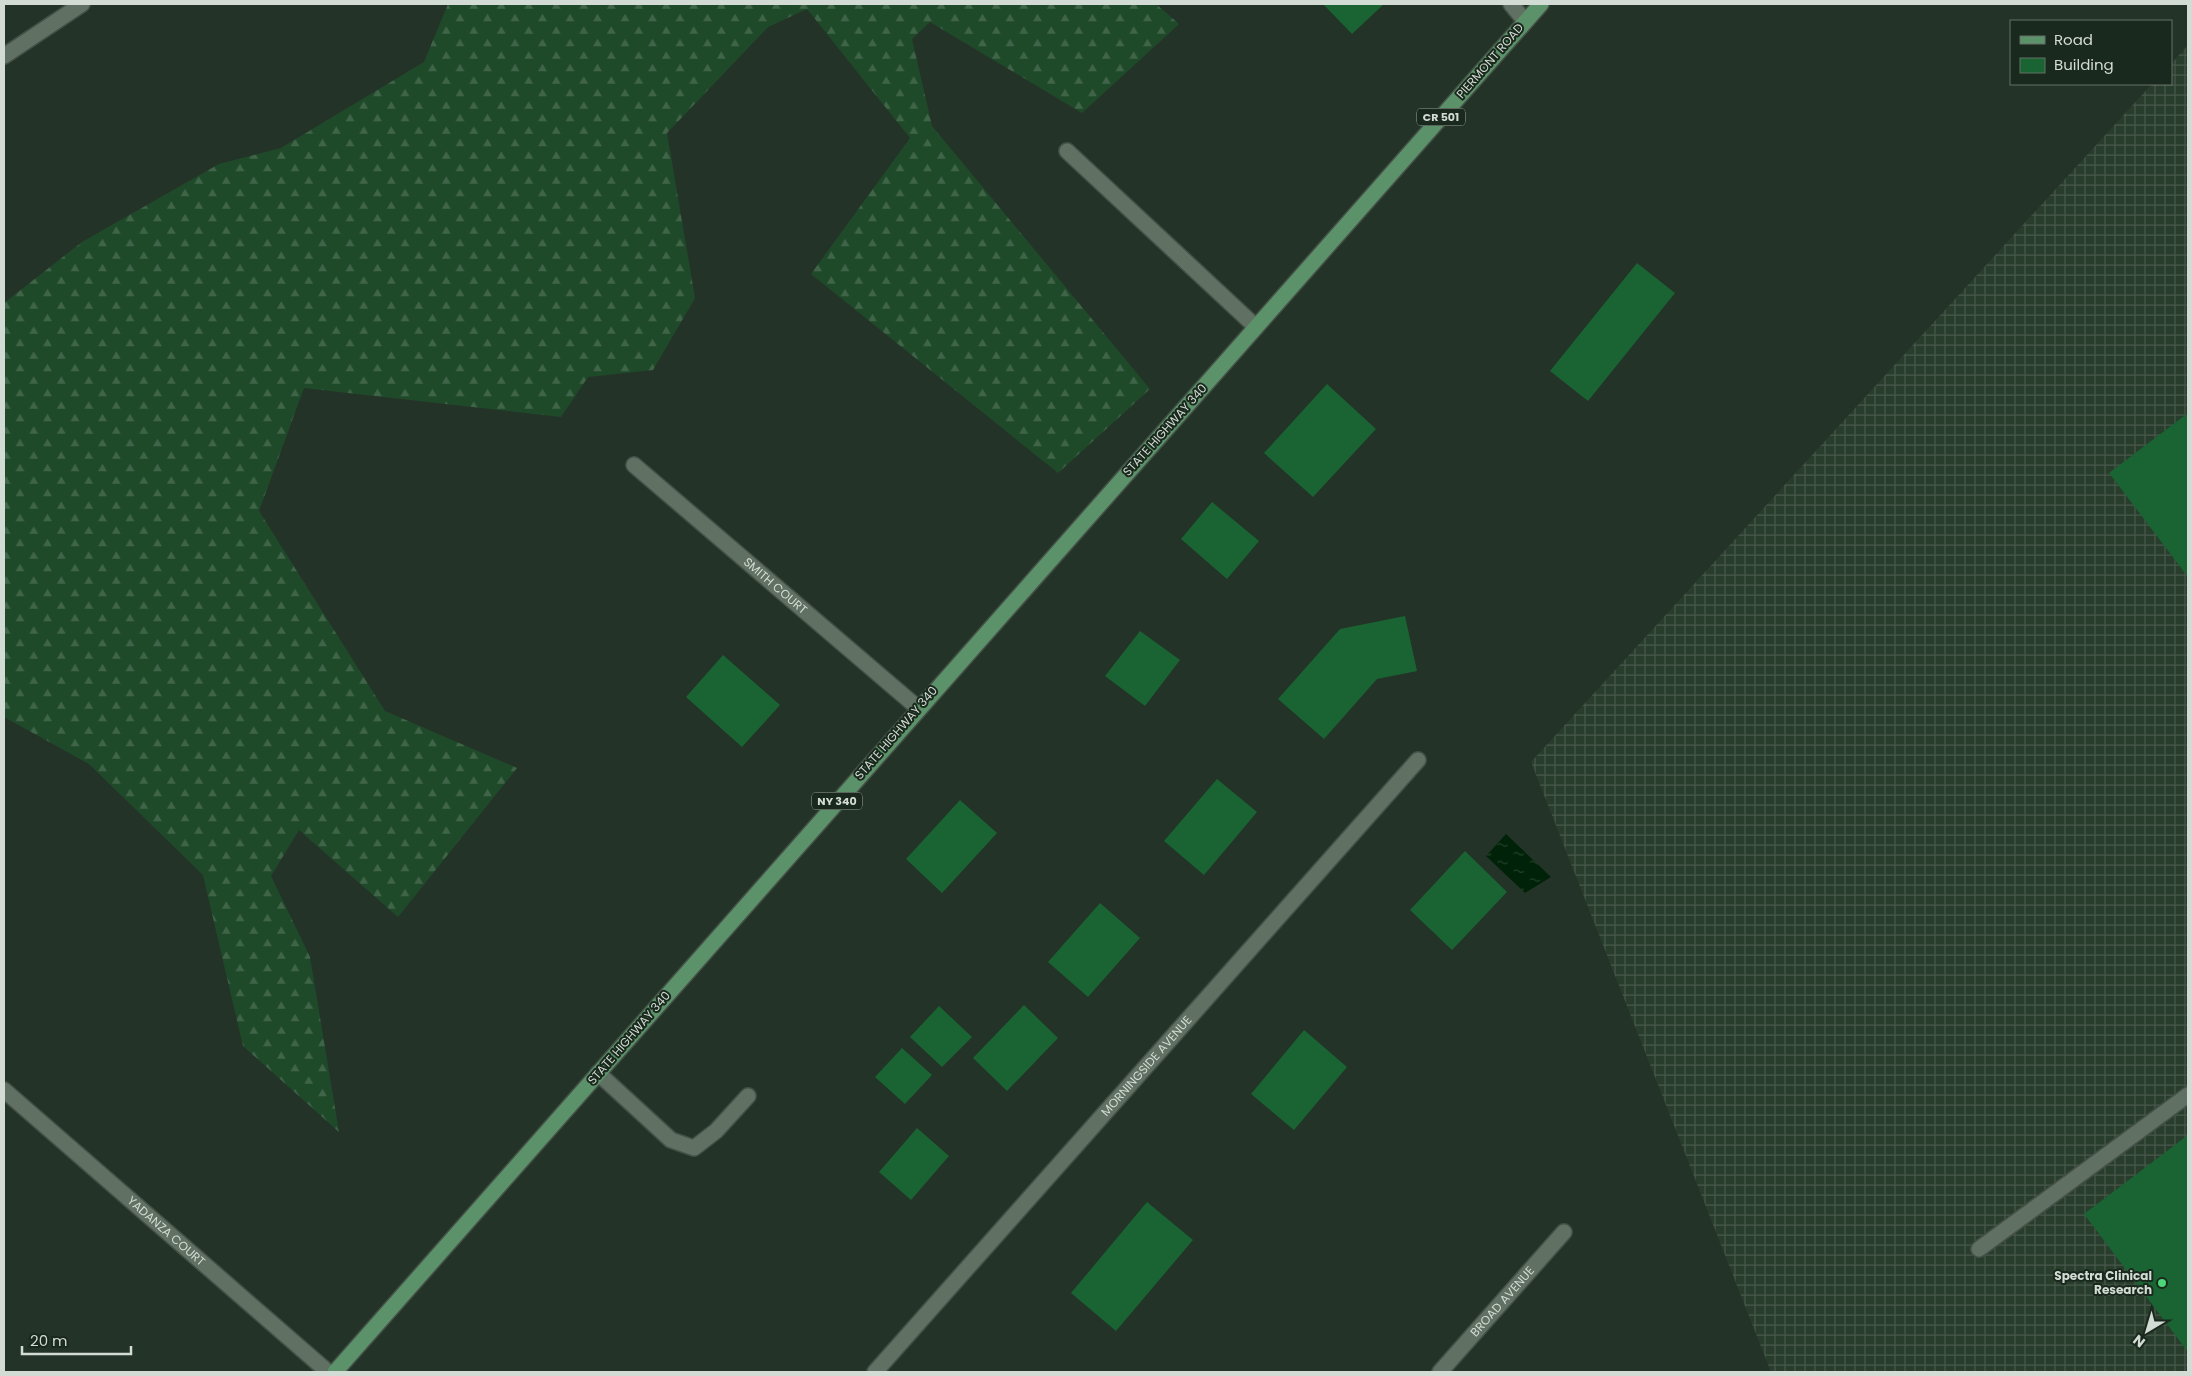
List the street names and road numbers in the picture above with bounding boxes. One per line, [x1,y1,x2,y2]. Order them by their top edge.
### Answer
street label: PIERMONT ROAD [1452,19,1527,102]
road number: CR 501 [1417,108,1465,125]
street label: STATE HIGHWAY 340 [1119,380,1211,479]
street label: SMITH COURT [740,553,812,618]
street label: STATE HIGHWAY 340 [850,682,941,783]
road number: NY 340 [812,792,862,809]
street label: STATE HIGHWAY 340 [583,987,674,1088]
street label: MORNINGSIDE AVENUE [1097,1012,1195,1120]
street label: YADANZA COURT [124,1192,210,1270]
street label: BROAD AVENUE [1466,1262,1538,1340]

